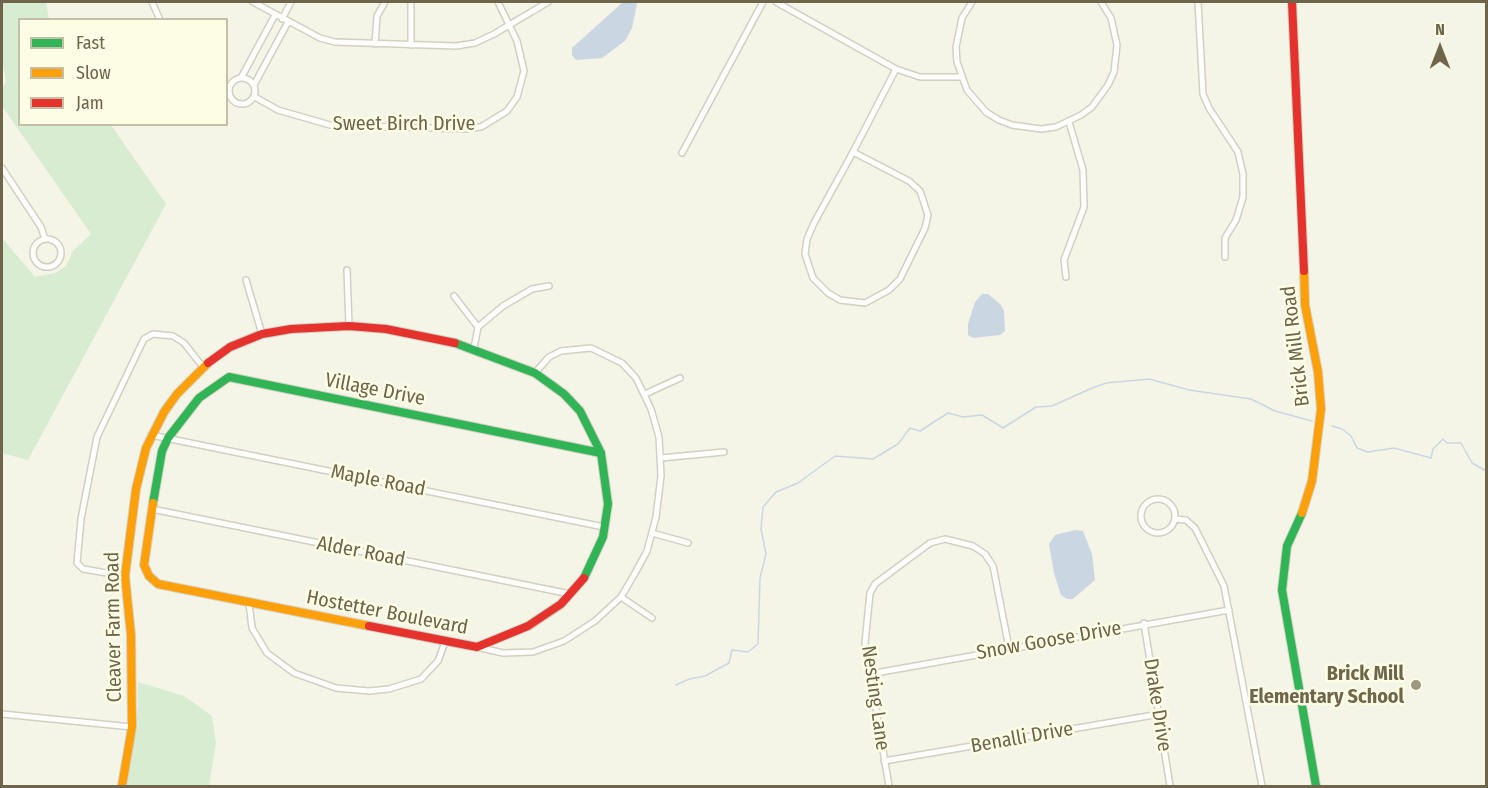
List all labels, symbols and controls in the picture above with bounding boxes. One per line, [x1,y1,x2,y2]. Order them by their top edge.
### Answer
legend [18,18,228,126]
north arrow [1410,18,1470,78]
text: N [1435,20,1445,39]
text: Fast [76,32,105,54]
text: Slow [76,62,111,84]
text: Jam [76,92,104,114]
street label: Sweet Birch Drive [333,112,475,136]
street label: Brick Mill Road [1277,284,1315,408]
street label: Village Drive [323,369,427,411]
street label: Maple Road [329,460,427,502]
street label: Alder Road [315,532,407,572]
street label: Cleaver Farm Road [101,552,127,702]
street label: Hostetter Boulevard [304,586,470,640]
street label: Snow Goose Drive [975,616,1123,666]
street label: Nesting Lane [856,644,894,752]
street label: Drake Drive [1138,657,1176,753]
place label: Brick Mill Elementary School [1249,662,1404,709]
marker: Brick Mill Elementary School [1409,678,1423,692]
street label: Benalli Drive [969,717,1075,759]

